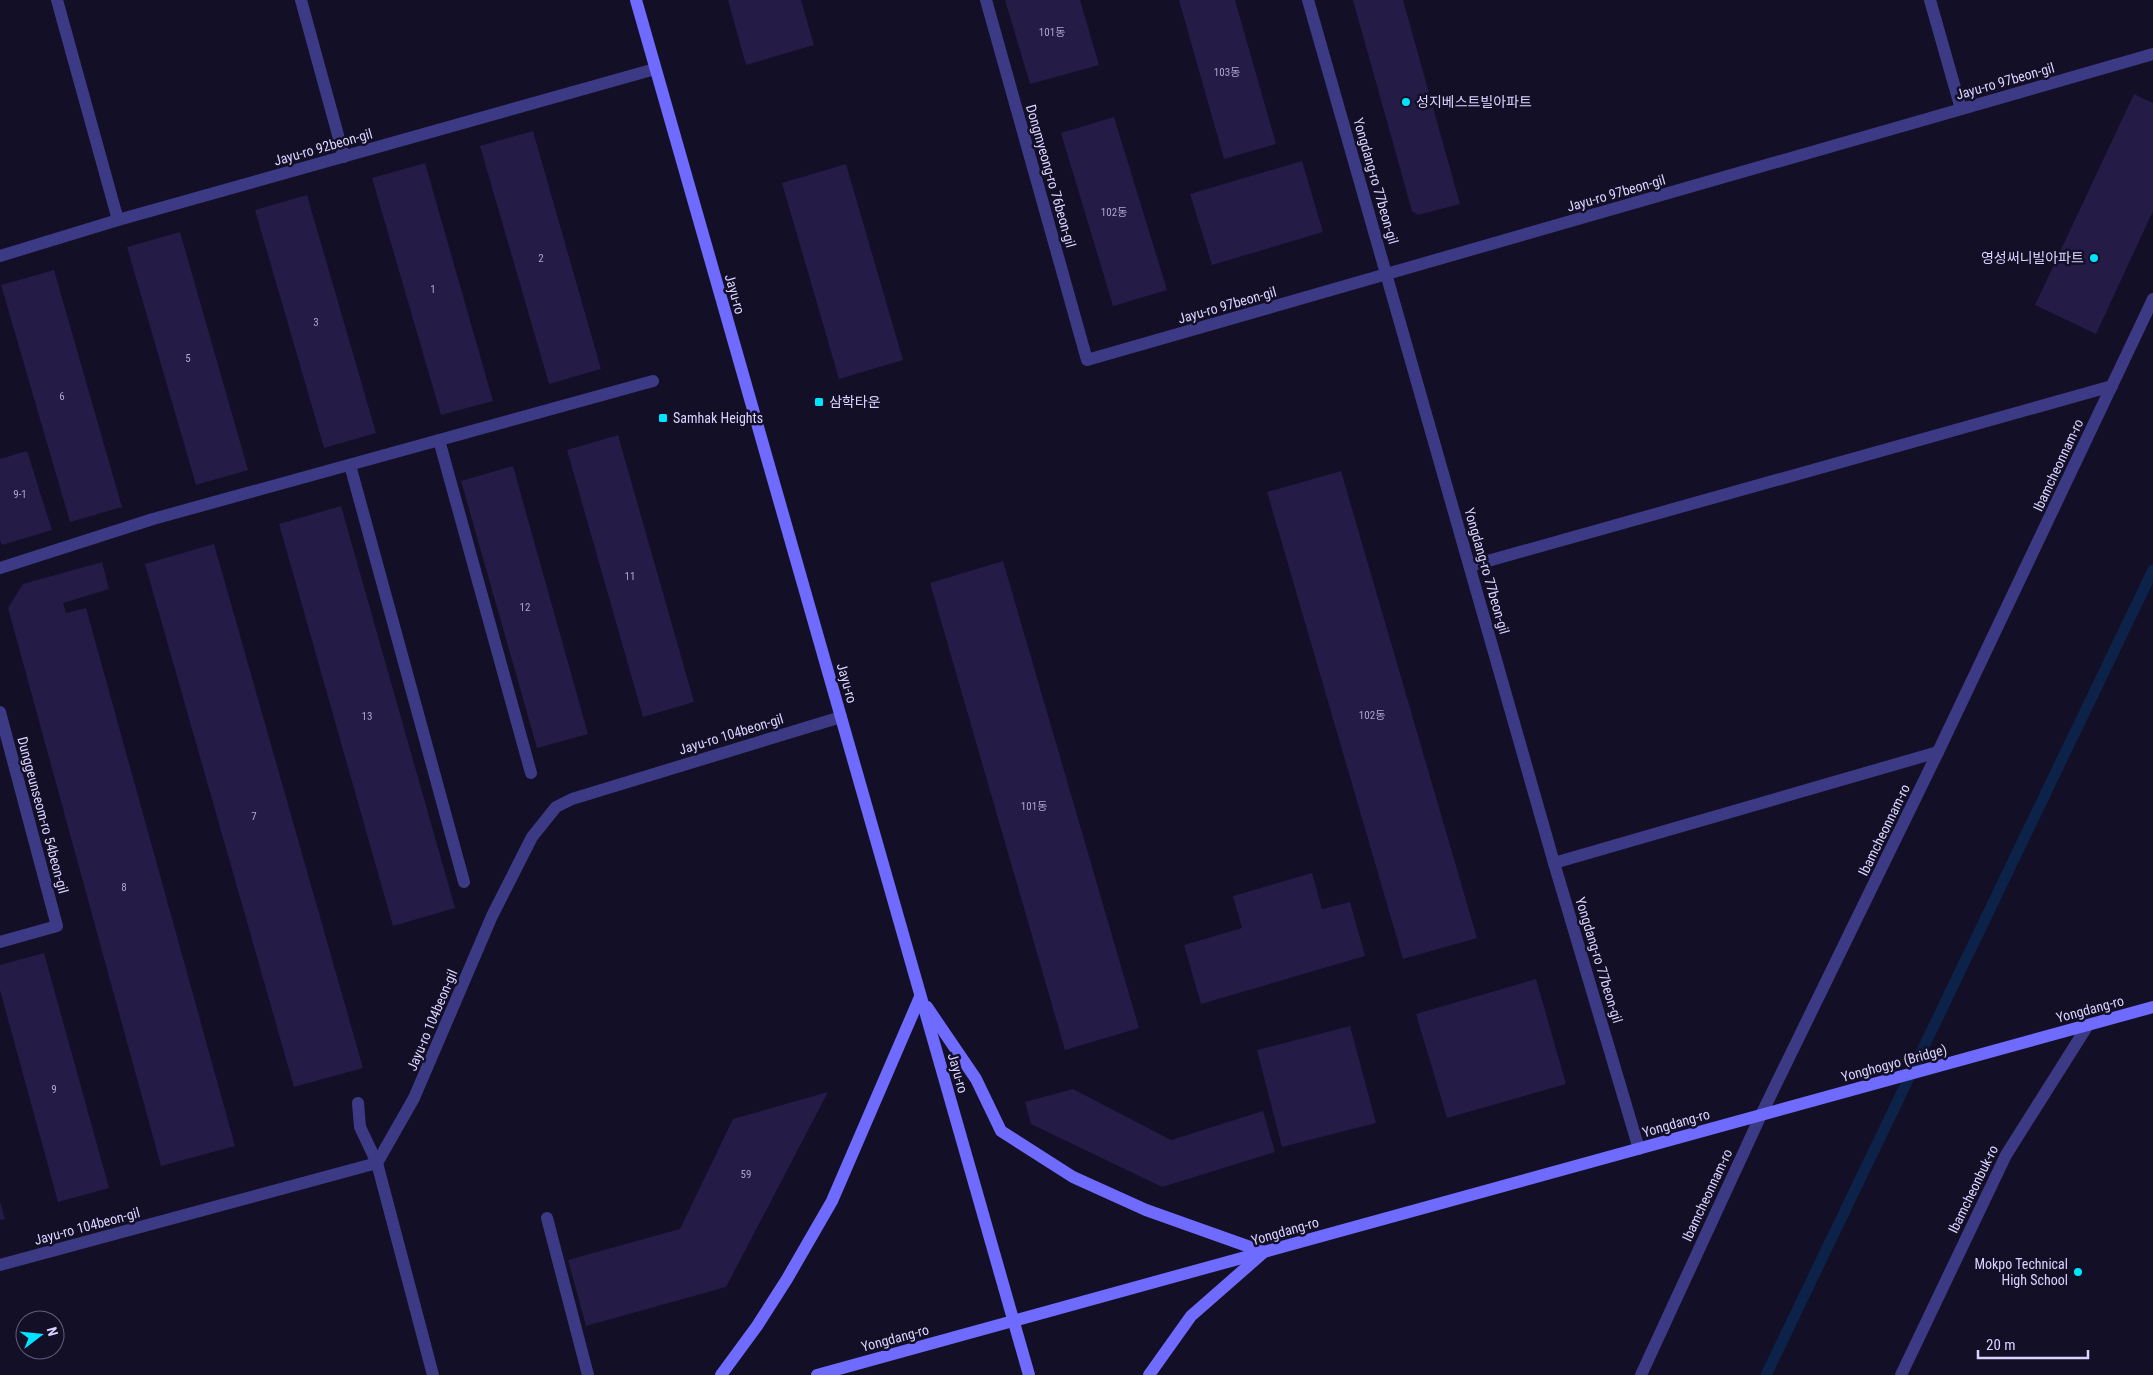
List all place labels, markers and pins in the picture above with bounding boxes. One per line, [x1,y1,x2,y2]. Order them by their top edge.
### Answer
place label: 성지베스트빌아파트 [1416,94,1532,110]
marker: 성지베스트빌아파트 [1400,96,1412,108]
place label: 영성써니빌아파트 [1981,250,2084,266]
marker: 영성써니빌아파트 [2088,252,2100,264]
place label: 삼학타운 [829,394,881,410]
marker: 삼학타운 [813,396,825,408]
place label: Samhak Heights [673,410,763,426]
marker: Samhak Heights [657,412,669,424]
place label: Mokpo Technical High School [1974,1256,2068,1288]
marker: Mokpo Technical High School [2072,1266,2084,1278]

